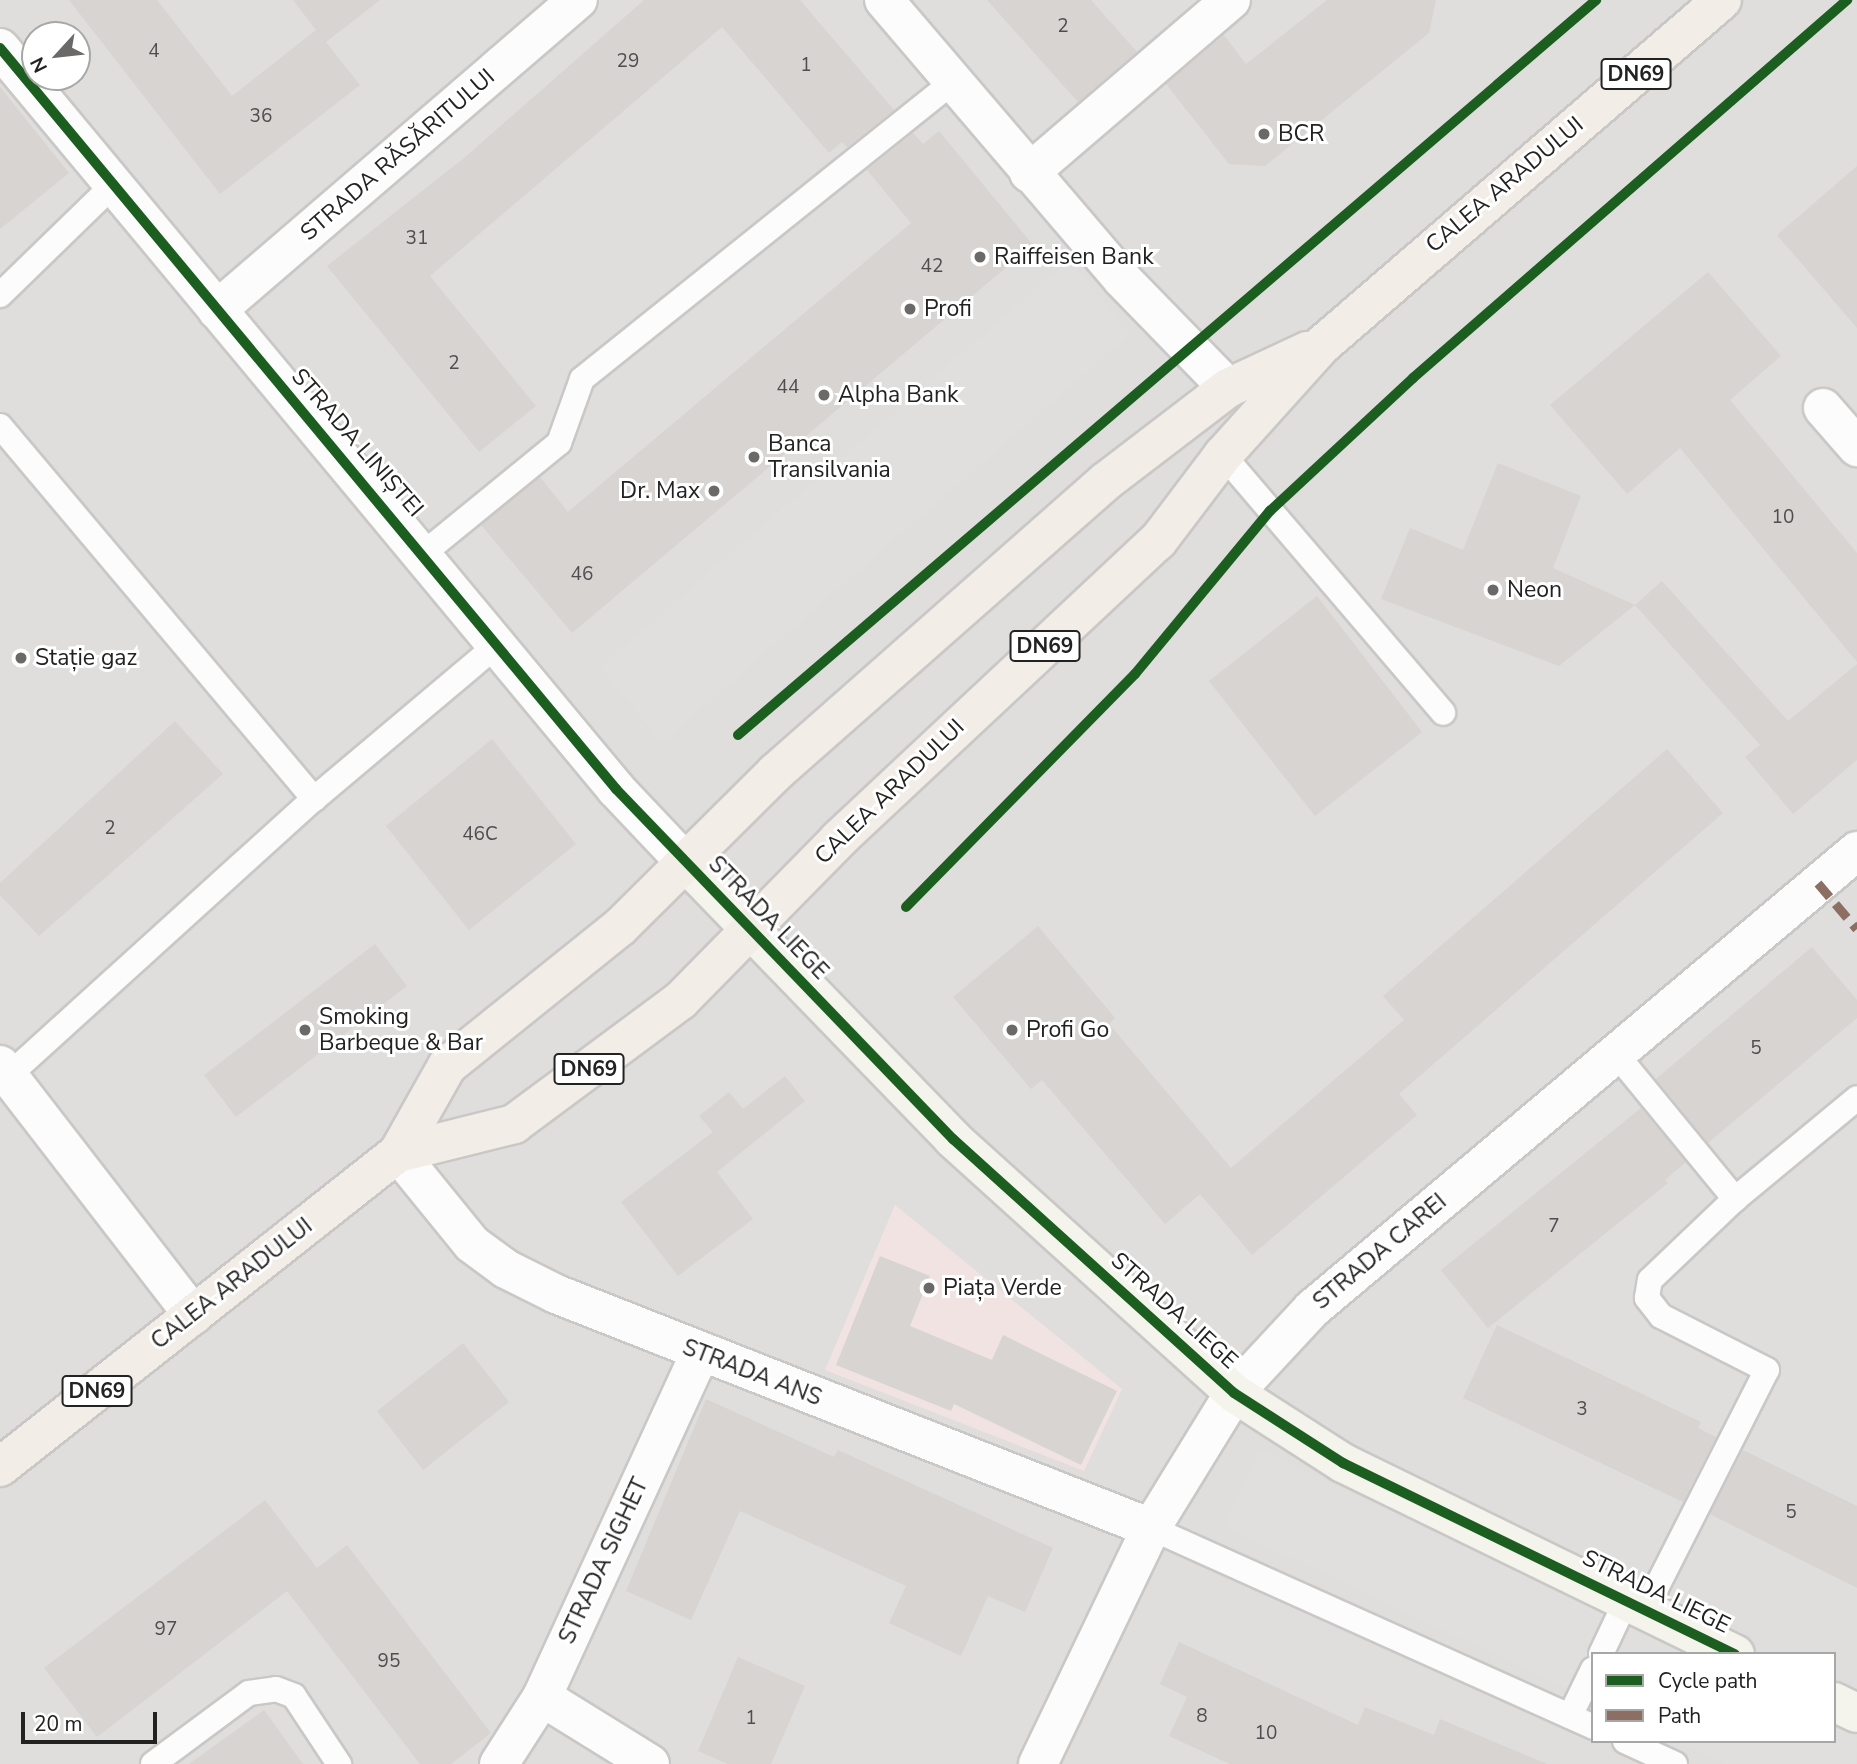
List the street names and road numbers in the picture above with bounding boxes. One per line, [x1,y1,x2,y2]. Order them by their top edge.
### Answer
road number: DN69 [1599,56,1673,92]
street label: STRADA RĂSĂRITULUI [295,63,501,247]
street label: CALEA ARADULUI [1421,111,1589,259]
street label: STRADA LINIȘTEI [285,363,429,523]
road number: DN69 [1008,628,1082,664]
street label: CALEA ARADULUI [810,714,970,870]
street label: STRADA LIEGE [702,851,834,985]
road number: DN69 [552,1052,626,1086]
street label: STRADA CAREI [1308,1188,1452,1316]
street label: CALEA ARADULUI [146,1212,318,1356]
street label: STRADA LIEGE [1105,1247,1243,1375]
street label: STRADA ANS [678,1334,826,1412]
road number: DN69 [60,1374,134,1408]
street label: STRADA SIGHET [553,1474,655,1648]
street label: STRADA LIEGE [1578,1544,1734,1640]

